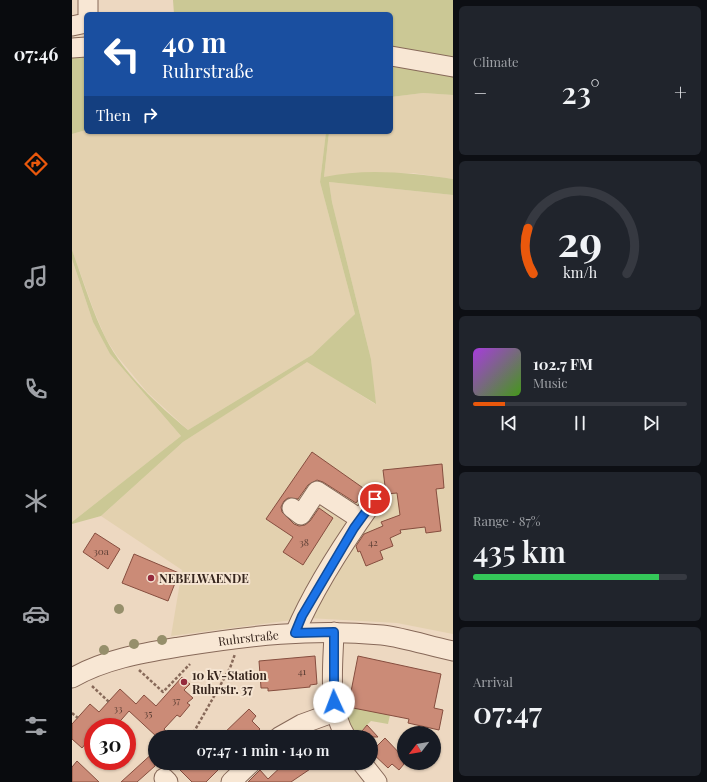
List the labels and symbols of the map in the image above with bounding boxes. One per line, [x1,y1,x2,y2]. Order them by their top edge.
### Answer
pin [358,482,392,516]
house number: 38 [299,535,309,549]
house number: 42 [368,535,378,549]
house number: 30a [93,544,109,558]
place label: NEBELWAENDE [159,570,249,586]
marker: NEBELWAENDE [146,573,156,583]
street label: Ruhrstraße [217,626,279,649]
house number: 41 [298,664,307,678]
place label: 10 kV-Station Ruhrstr. 37 [192,667,267,697]
marker: 10 kV-Station Ruhrstr. 37 [179,677,189,687]
position arrow [313,681,355,723]
house number: 37 [172,693,180,707]
house number: 33 [113,701,123,715]
house number: 35 [144,706,152,720]
speed limit sign: 30 [84,718,136,770]
north arrow [397,726,441,770]

